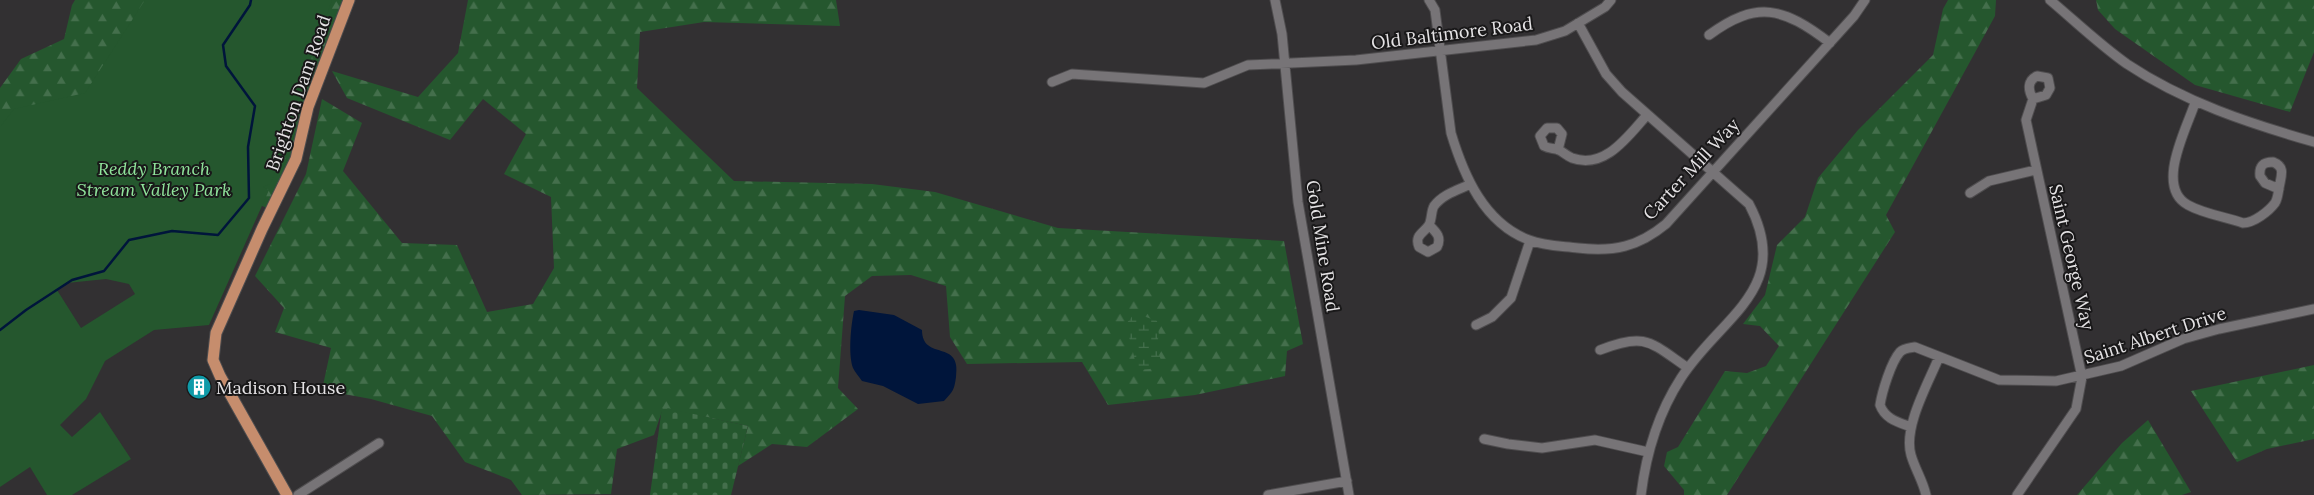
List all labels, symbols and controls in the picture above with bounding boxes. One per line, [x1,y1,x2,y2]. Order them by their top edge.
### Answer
street label: Brighton Dam Road [261,12,336,174]
street label: Old Baltimore Road [1370,12,1534,54]
street label: Carter Mill Way [1638,113,1744,225]
park label: Reddy Branch Stream Valley Park [77,157,231,201]
street label: Gold Mine Road [1301,178,1345,314]
street label: Saint George Way [2044,182,2100,333]
street label: Saint Albert Drive [2081,301,2229,369]
building icon: Madison House [186,374,212,400]
place label: Madison House [216,376,345,399]

